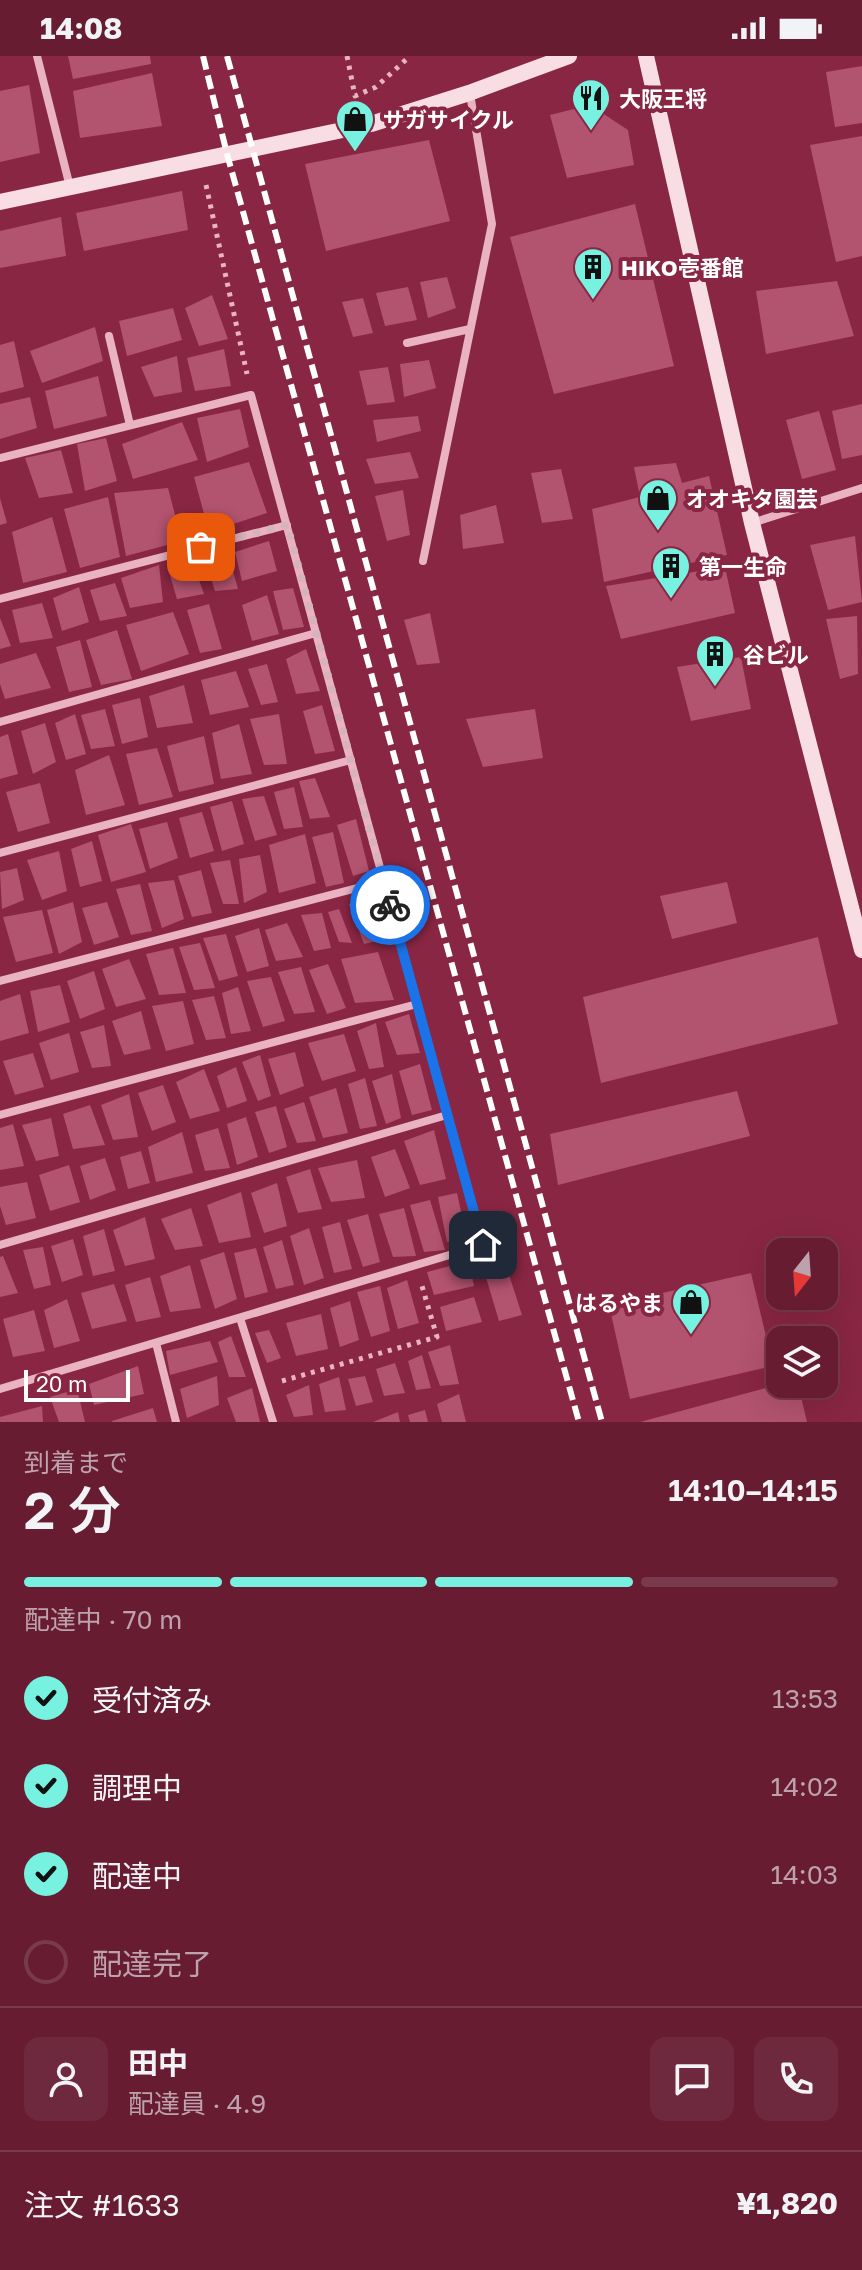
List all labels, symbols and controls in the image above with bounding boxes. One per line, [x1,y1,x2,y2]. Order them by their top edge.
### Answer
text: 14:08 [40,10,123,46]
restaurant icon: 大阪王将 [570,77,612,132]
place label: 大阪王将 [619,85,707,112]
shop icon: サガサイクル [334,98,376,153]
place label: サガサイクル [383,106,514,133]
building icon: HIKO壱番館 [572,246,614,301]
place label: HIKO壱番館 [621,254,744,281]
shop icon: オオキタ園芸 [637,477,679,532]
place label: オオキタ園芸 [686,485,818,512]
pin [167,513,235,581]
icon: bag [179,525,223,569]
building icon: 第一生命 [650,545,692,600]
place label: 第一生命 [699,553,787,580]
building icon: 谷ビル [694,633,736,688]
place label: 谷ビル [743,641,809,668]
courier [350,865,430,945]
icon: bike [368,883,412,927]
pin [449,1211,517,1279]
icon: home [461,1223,505,1267]
north arrow [766,1238,838,1310]
map controls [766,1238,838,1398]
shop icon: はるやま [670,1281,712,1336]
place label: はるやま [575,1289,663,1316]
button: layers [766,1326,838,1398]
scale bar [24,1366,130,1402]
text: 20 m [36,1370,87,1397]
text: 到着まで [24,1447,128,1478]
text: 14:10–14:15 [668,1472,838,1508]
text: 2 分 [24,1478,120,1540]
text: 配達中 · 70 m [24,1604,182,1635]
icon: check [24,1676,68,1720]
text: 受付済み [92,1682,212,1718]
text: 13:53 [772,1683,838,1714]
icon: check [24,1764,68,1808]
text: 調理中 [92,1770,182,1806]
text: 14:02 [771,1771,838,1802]
icon: check [24,1852,68,1896]
text: 配達中 [92,1858,182,1894]
text: 14:03 [770,1859,838,1890]
text: 配達完了 [92,1946,212,1982]
button: person [24,2037,108,2121]
button: chat [650,2037,734,2121]
button: phone [754,2037,838,2121]
text: 田中 [128,2045,188,2081]
text: 配達員 · 4.9 [128,2088,266,2119]
text: ¥1,820 [736,2185,838,2221]
text: 注文 #1633 [24,2187,180,2223]

